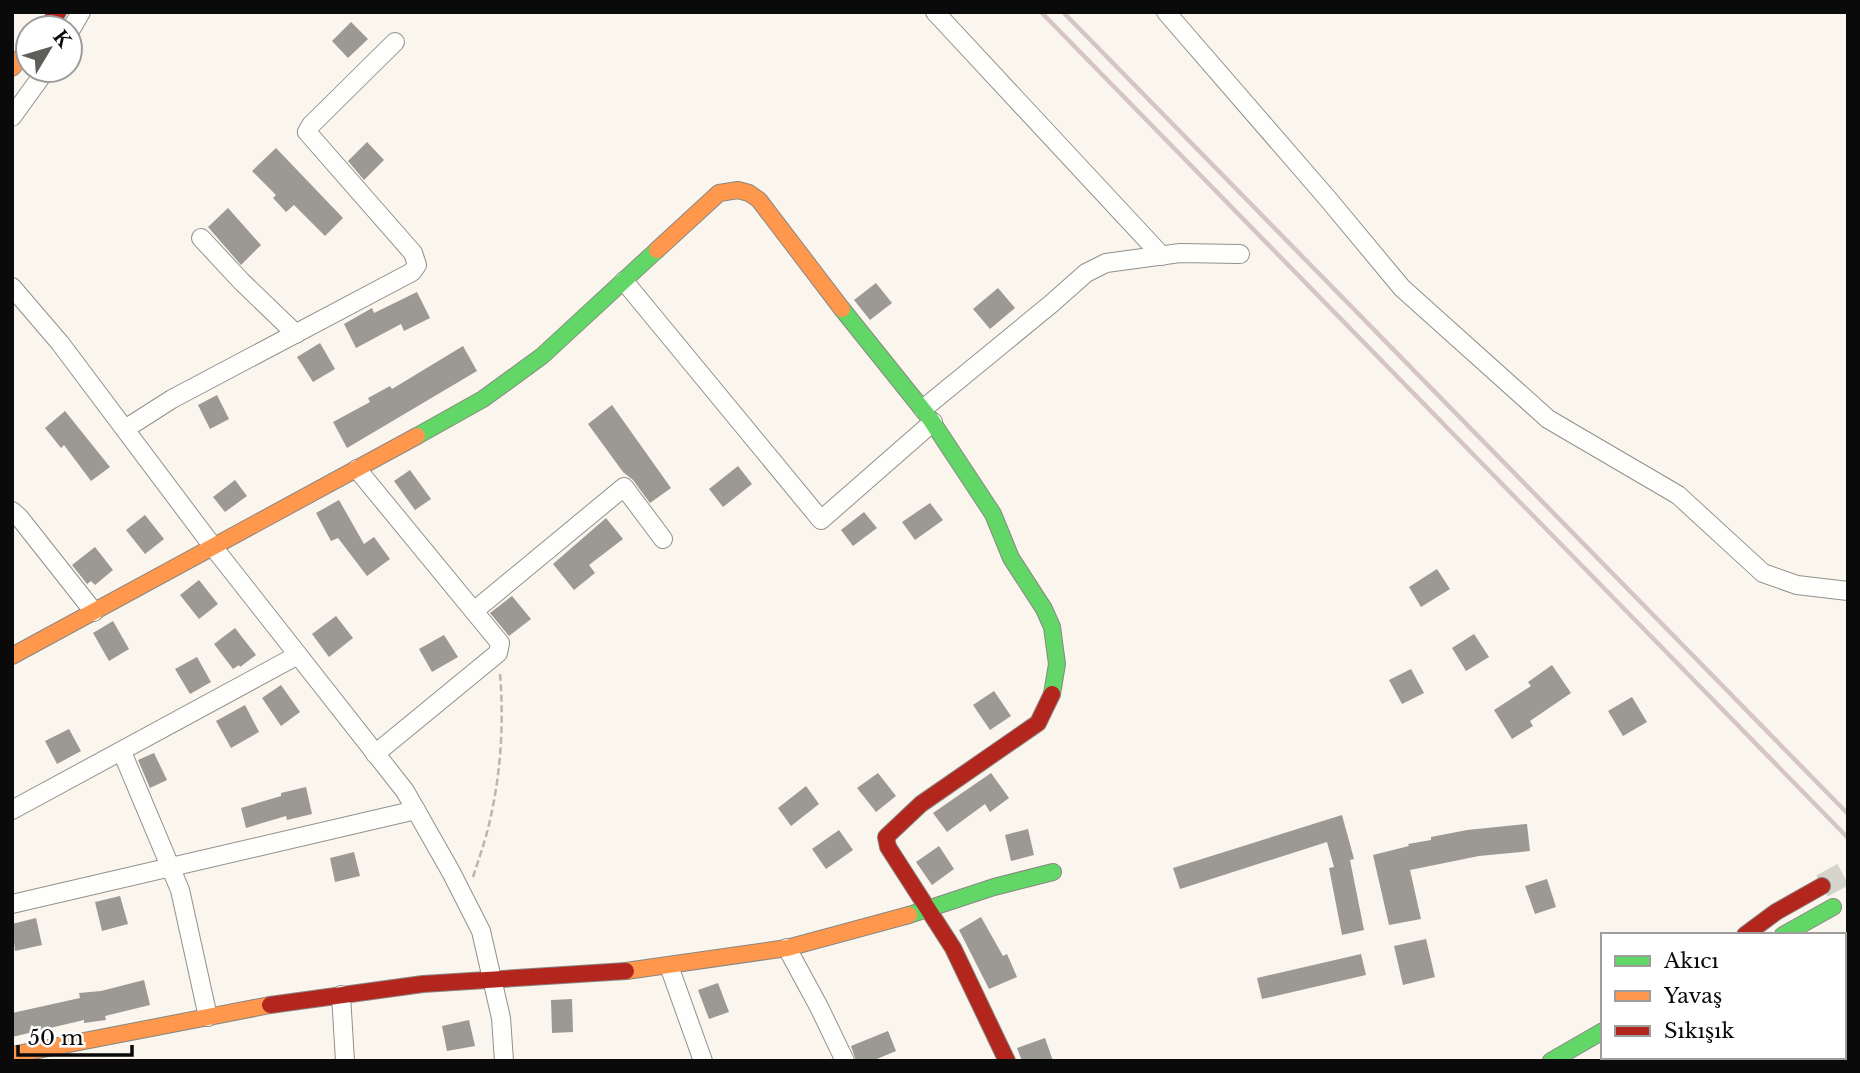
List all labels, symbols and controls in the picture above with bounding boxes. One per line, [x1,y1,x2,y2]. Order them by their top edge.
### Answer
north arrow [14,14,84,84]
text: K [48,26,77,53]
legend [1601,933,1846,1059]
text: Akıcı [1663,948,1719,974]
text: Yavaş [1663,983,1722,1009]
scale bar [18,1014,131,1058]
text: Sıkışık [1664,1018,1734,1044]
text: 50 m [28,1025,84,1051]

